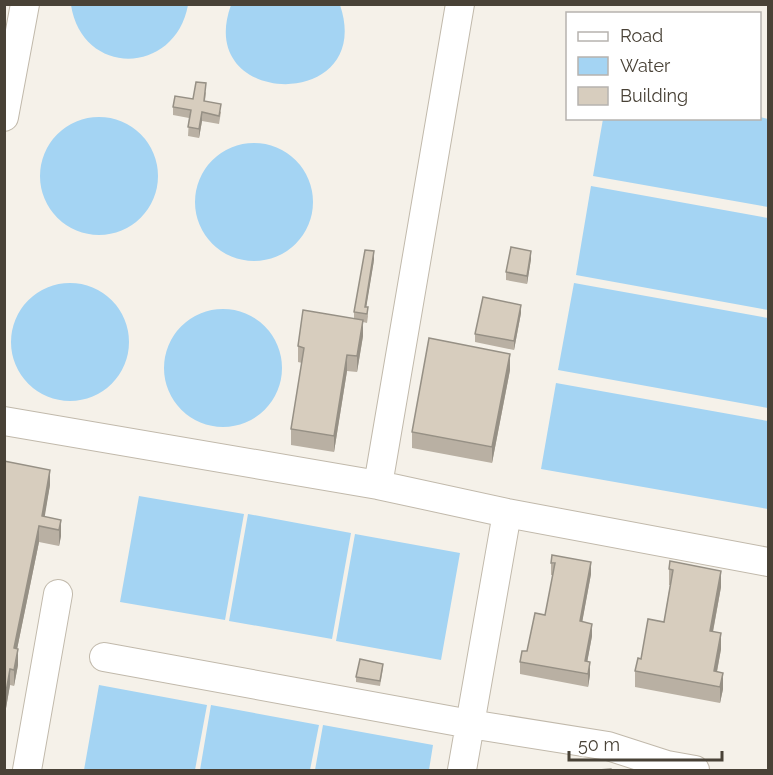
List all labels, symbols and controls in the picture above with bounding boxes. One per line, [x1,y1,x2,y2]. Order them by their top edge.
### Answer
legend [566,12,761,120]
text: Road [620,25,663,46]
text: Water [620,55,671,76]
text: Building [620,85,688,106]
scale bar [569,724,722,762]
text: 50 m [578,734,620,755]

